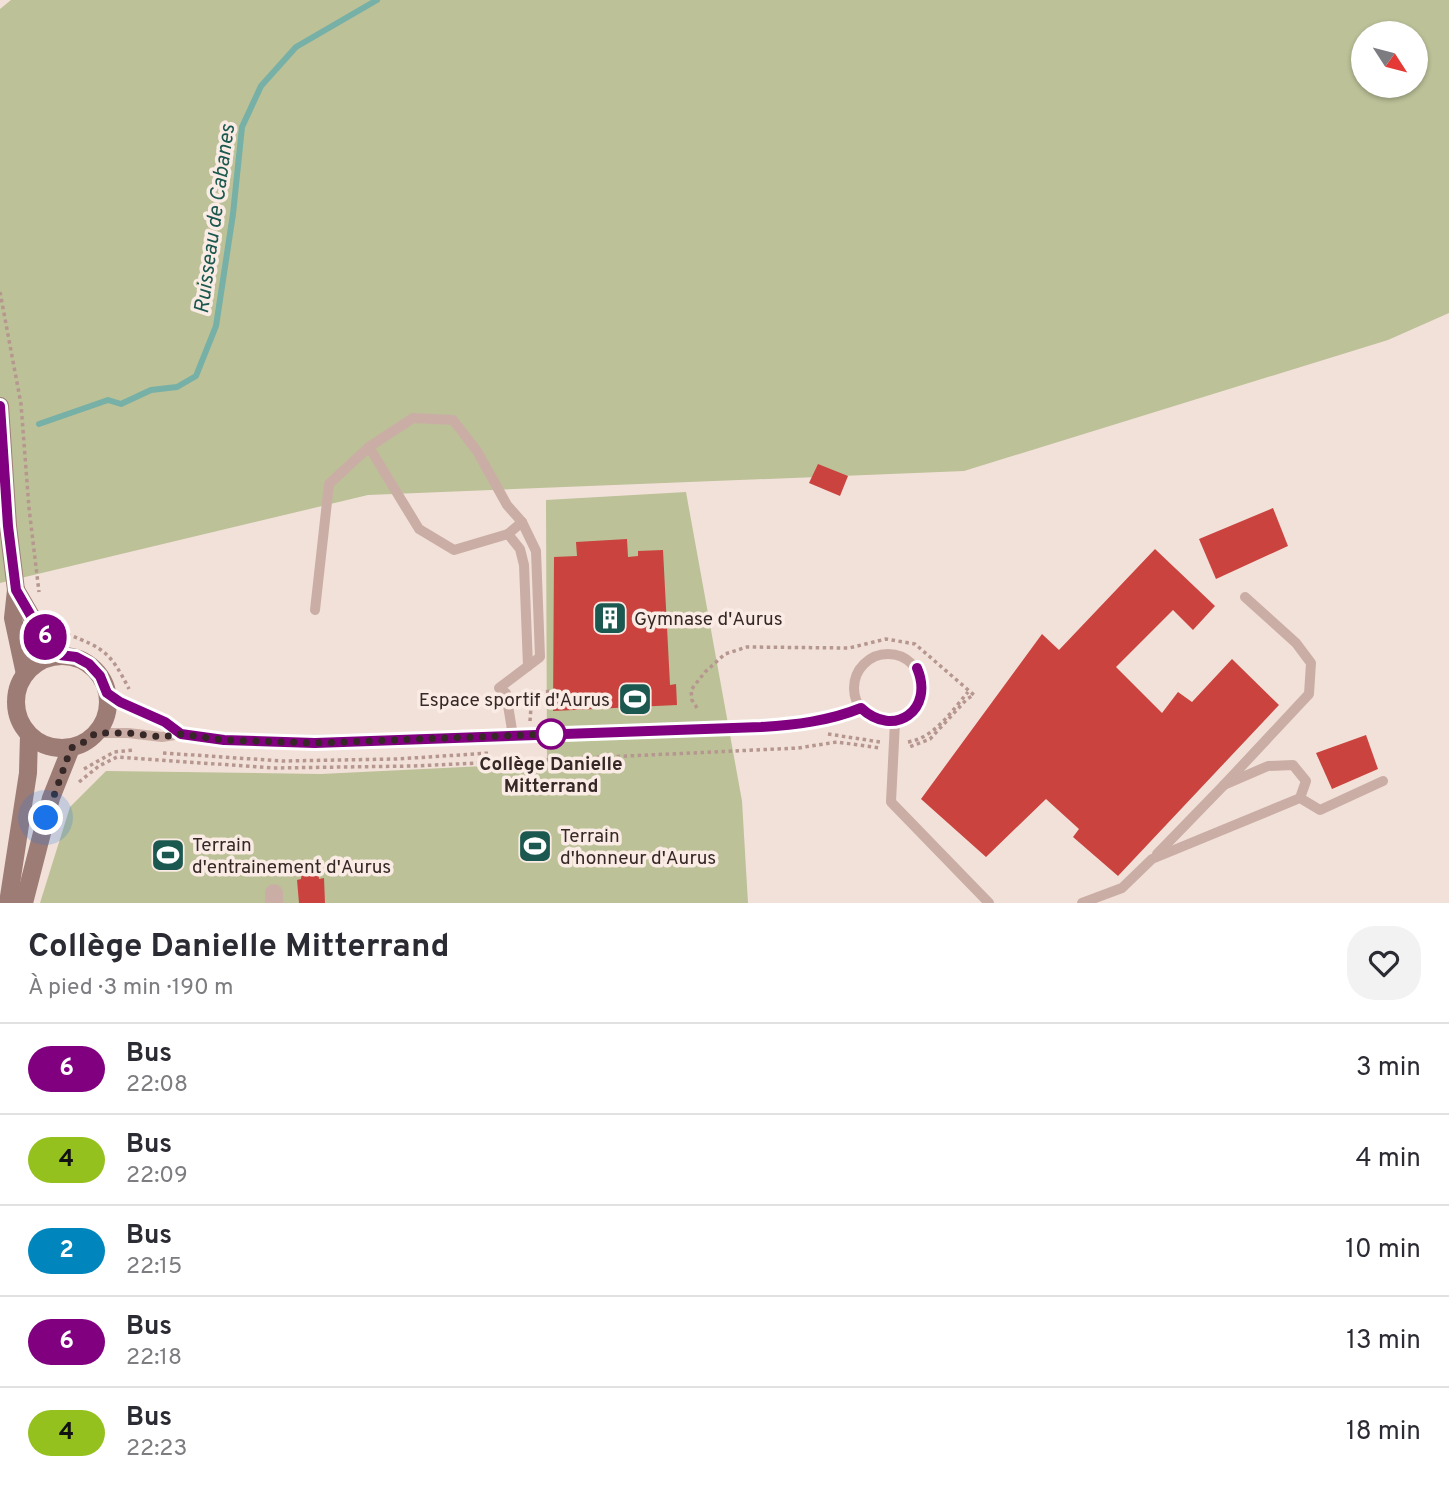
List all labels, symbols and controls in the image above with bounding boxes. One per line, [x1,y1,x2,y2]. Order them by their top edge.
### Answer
north arrow [1351,21,1428,98]
map controls [1351,21,1428,98]
water label: Ruisseau de Cabanes [189,122,242,316]
building icon: Gymnase d'Aurus [591,599,629,637]
place label: Gymnase d'Aurus [634,608,783,632]
line badge: 6 [22,614,68,660]
text: 6 [38,622,52,652]
sports icon: Espace sportif d'Aurus [616,680,654,718]
place label: Espace sportif d'Aurus [419,689,610,713]
marker: Collège Danielle Mitterrand [536,719,566,749]
place label: Collège Danielle Mitterrand [479,753,623,799]
your location [28,800,63,835]
place label: Terrain d'honneur d'Aurus [560,825,716,871]
sports icon: Terrain d'honneur d'Aurus [516,827,554,865]
place label: Terrain d'entrainement d'Aurus [192,834,391,880]
sports icon: Terrain d'entrainement d'Aurus [149,836,187,874]
button: heart [1347,926,1421,1000]
text: Collège Danielle Mitterrand [28,927,450,969]
text: À pied · 3 min · 190 m [28,974,234,1003]
text: Bus [126,1038,172,1071]
text: 3 min [1356,1052,1421,1085]
text: 6 [59,1054,74,1084]
text: 22:08 [126,1071,188,1100]
text: Bus [126,1129,172,1162]
text: 4 min [1355,1143,1421,1176]
text: 4 [59,1145,74,1175]
text: 22:09 [126,1162,188,1191]
text: Bus [126,1220,172,1253]
text: 10 min [1345,1234,1421,1267]
text: 2 [59,1236,74,1266]
text: 22:15 [126,1253,182,1282]
text: Bus [126,1311,172,1344]
text: 13 min [1346,1325,1421,1358]
text: 6 [59,1327,74,1357]
text: 22:18 [126,1344,182,1373]
text: Bus [126,1402,172,1435]
text: 18 min [1346,1416,1421,1449]
text: 4 [59,1418,74,1448]
text: 22:23 [126,1435,187,1464]

